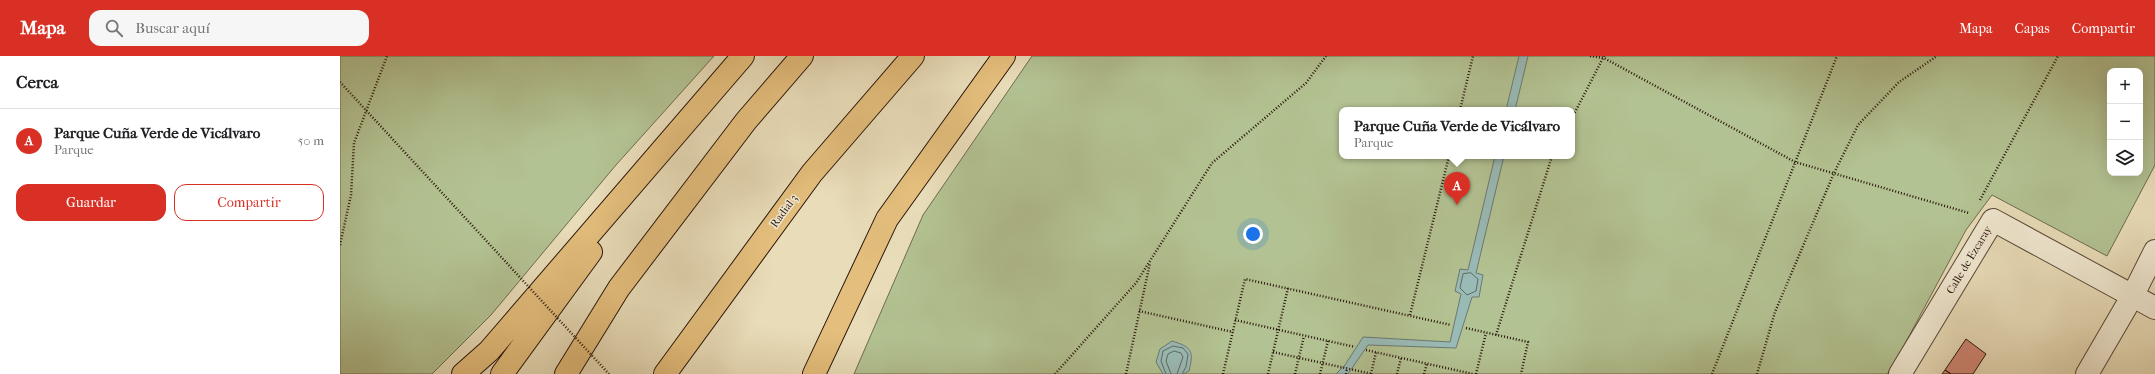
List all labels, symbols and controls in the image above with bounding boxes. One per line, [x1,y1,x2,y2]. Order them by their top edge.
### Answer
search box [89,10,369,46]
text: Mapa [20,17,65,39]
icon: search [103,17,125,39]
text: Buscar aquí [135,19,210,37]
text: Mapa [1959,20,1993,37]
text: Capas [2015,20,2050,37]
text: Compartir [2072,20,2135,37]
map controls [2107,68,2143,176]
button: + [2107,68,2143,104]
text: Cerca [16,72,58,92]
button: − [2107,104,2143,140]
popup [1339,107,1575,159]
text: Parque Cuña Verde de Vicálvaro [1354,117,1560,135]
text: Parque Cuña Verde de Vicálvaro [54,124,260,142]
text: A [25,133,33,148]
text: 50 m [298,133,324,148]
text: Parque [1354,135,1394,150]
button: layers [2107,140,2143,176]
text: Parque [54,142,94,157]
pin: A [1444,172,1470,205]
button: Guardar [16,184,166,221]
button: Compartir [174,184,324,221]
street label: Radial 3 [768,192,800,230]
street label: Calle de Ezcaray [1944,223,1995,296]
your location [1243,224,1263,244]

